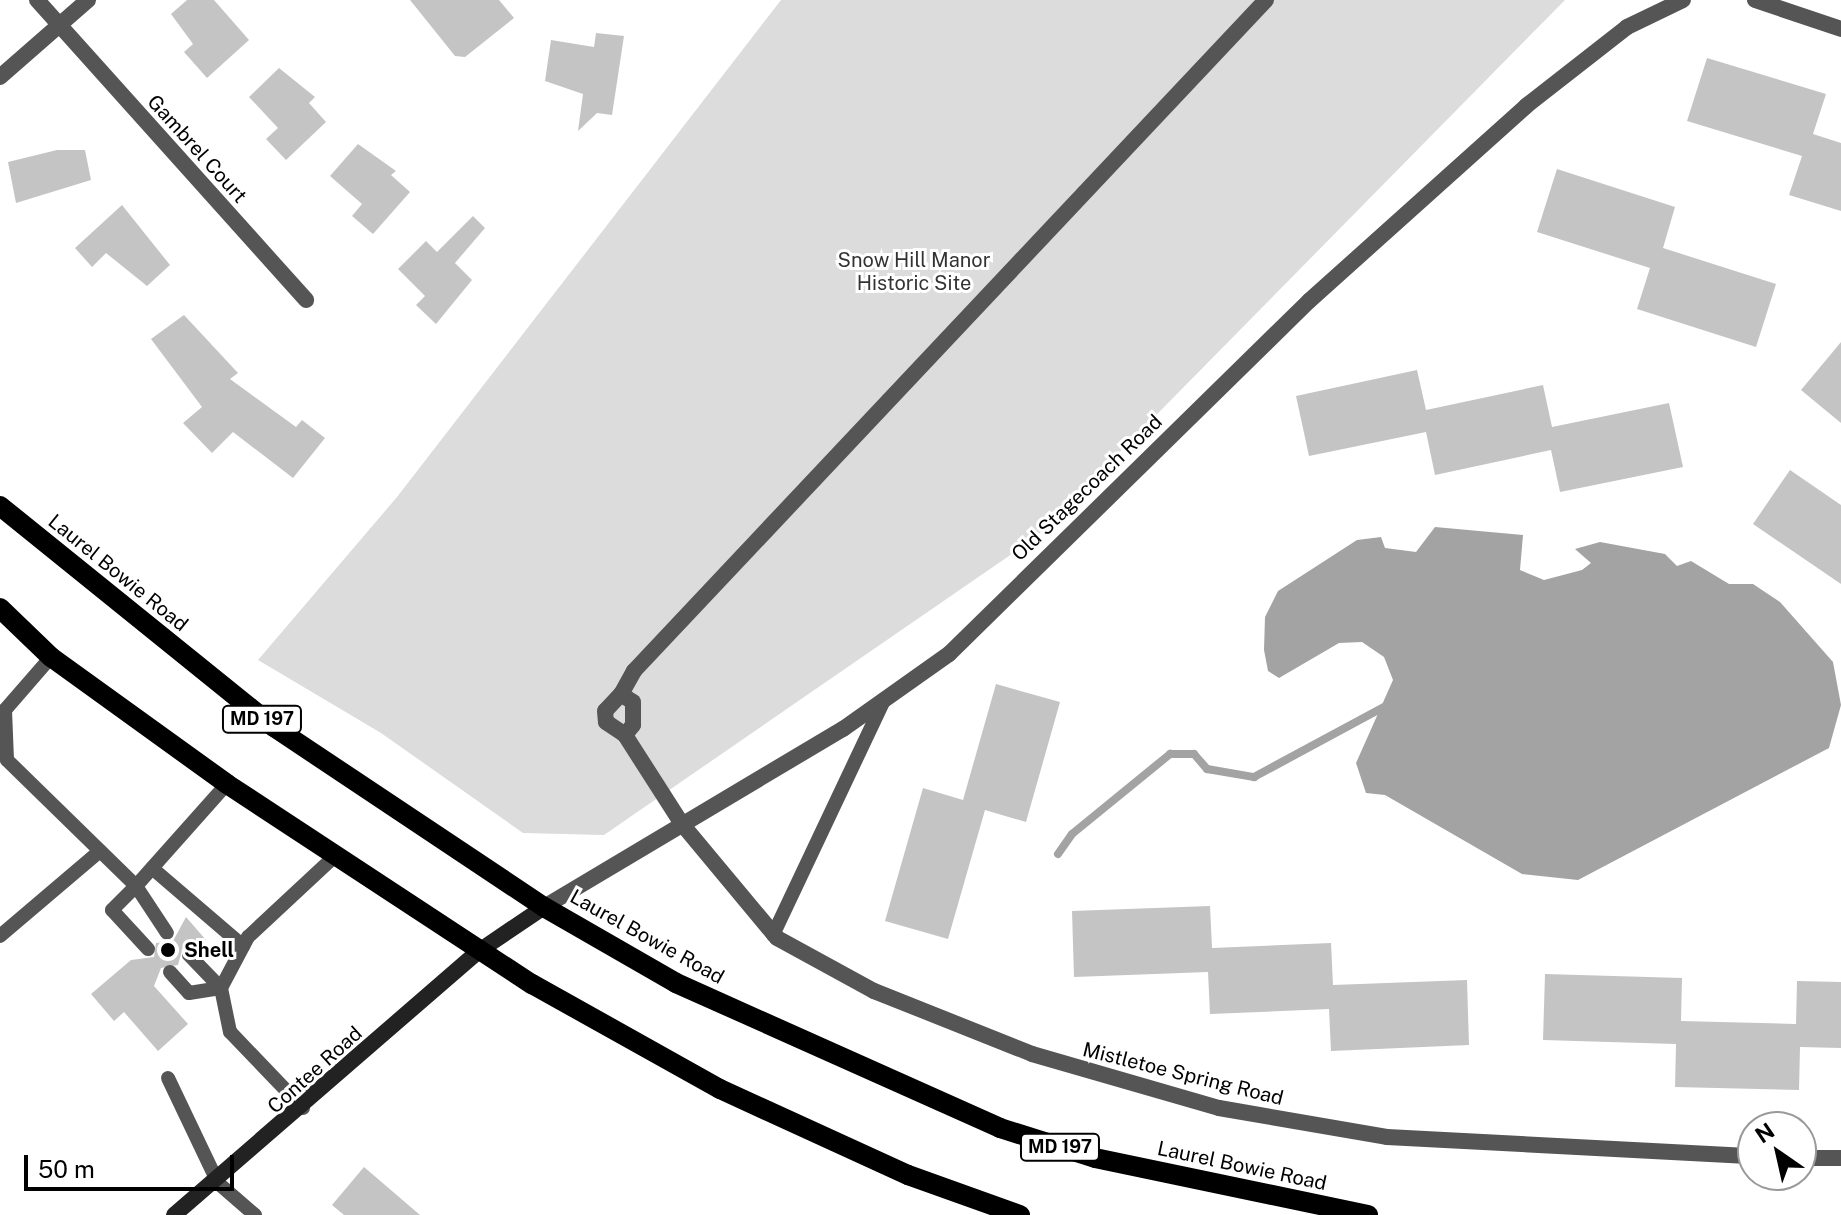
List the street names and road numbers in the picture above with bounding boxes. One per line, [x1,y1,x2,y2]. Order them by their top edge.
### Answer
street label: Gambrel Court [142,90,252,208]
street label: Old Stagecoach Road [1007,410,1167,566]
street label: Laurel Bowie Road [43,509,193,637]
road number: MD 197 [220,705,304,733]
street label: Laurel Bowie Road [566,885,728,989]
street label: Contee Road [263,1021,367,1119]
street label: Mistletoe Spring Road [1080,1037,1286,1111]
road number: MD 197 [1018,1133,1102,1161]
street label: Laurel Bowie Road [1155,1136,1329,1196]

